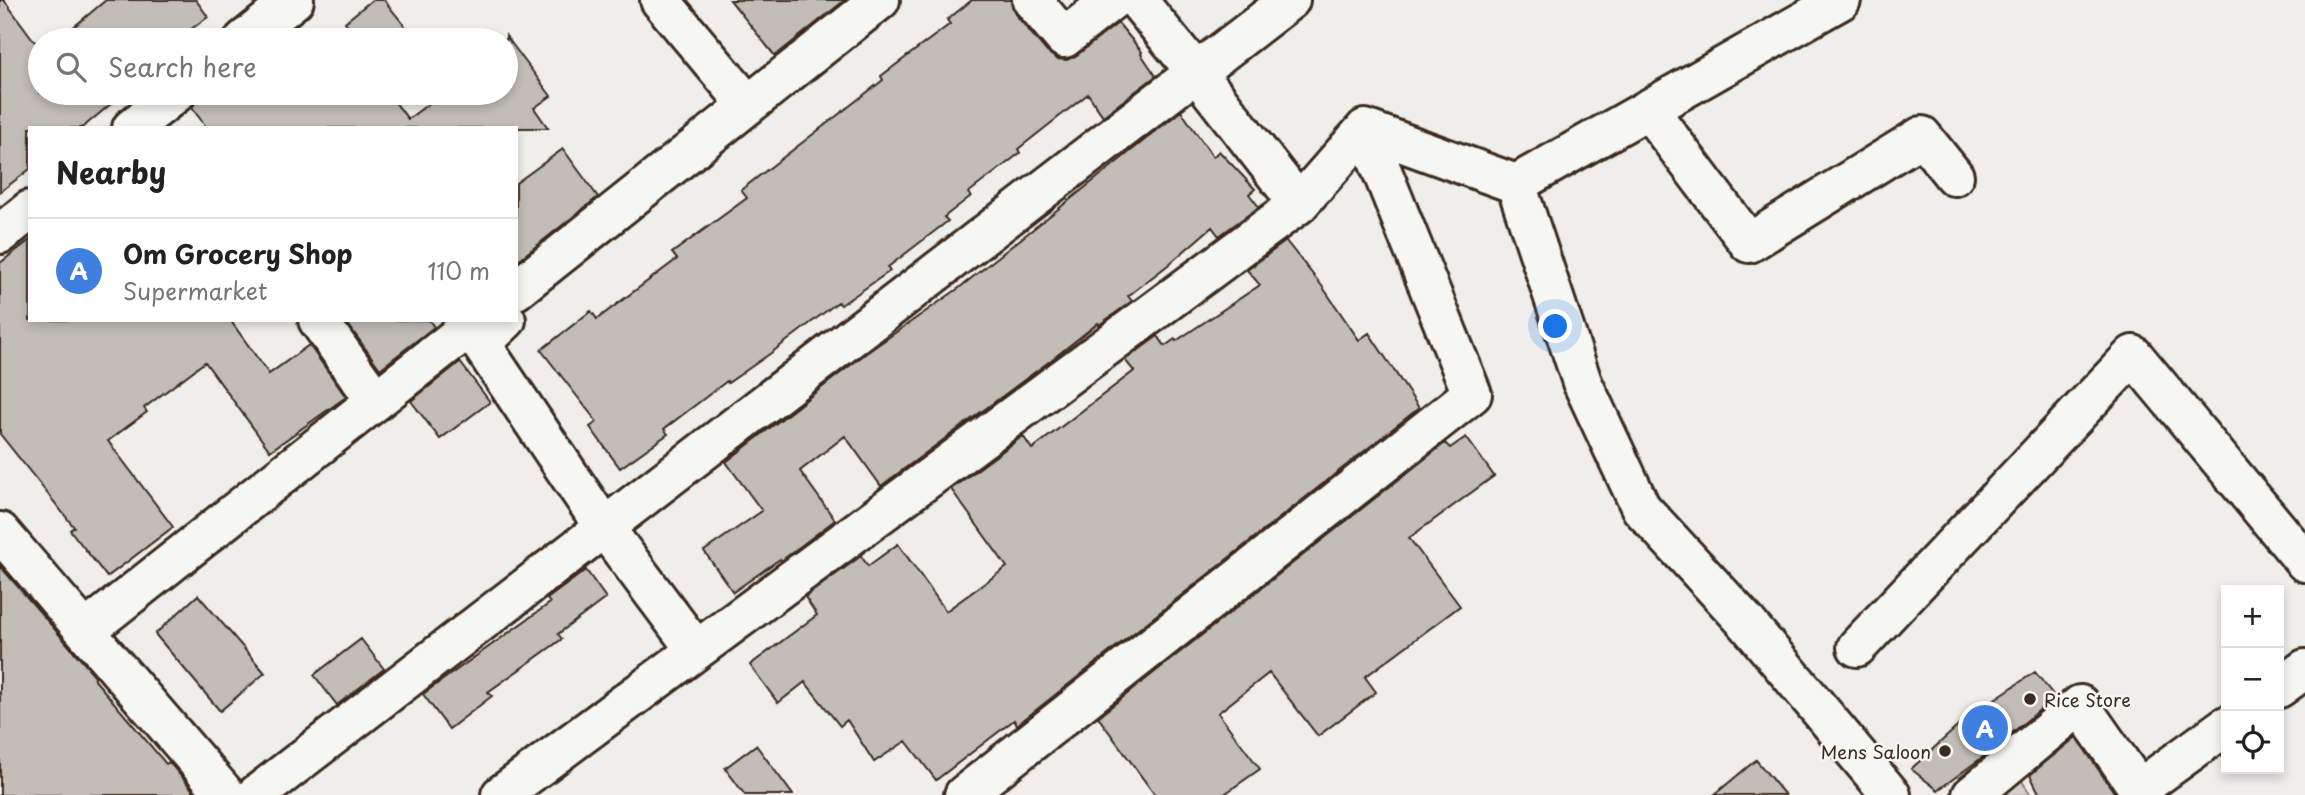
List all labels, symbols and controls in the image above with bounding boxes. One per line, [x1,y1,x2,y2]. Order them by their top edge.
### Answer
search box [28,28,518,105]
text: Search here [108,47,257,86]
icon: search [52,48,90,86]
text: Nearby [56,149,166,194]
text: Om Grocery Shop [123,234,353,273]
text: A [70,253,88,288]
text: 110 m [428,253,490,288]
text: Supermarket [123,273,267,308]
your location [1538,309,1572,343]
map controls [2221,585,2284,774]
button: + [2221,585,2284,648]
button: − [2221,648,2284,711]
place label: Rice Store [2044,686,2131,713]
marker: Rice Store [2022,691,2038,707]
pin: A [1962,702,2008,754]
button: locate [2221,711,2284,774]
place label: Mens Saloon [1821,738,1931,765]
marker: Mens Saloon [1937,743,1953,759]

